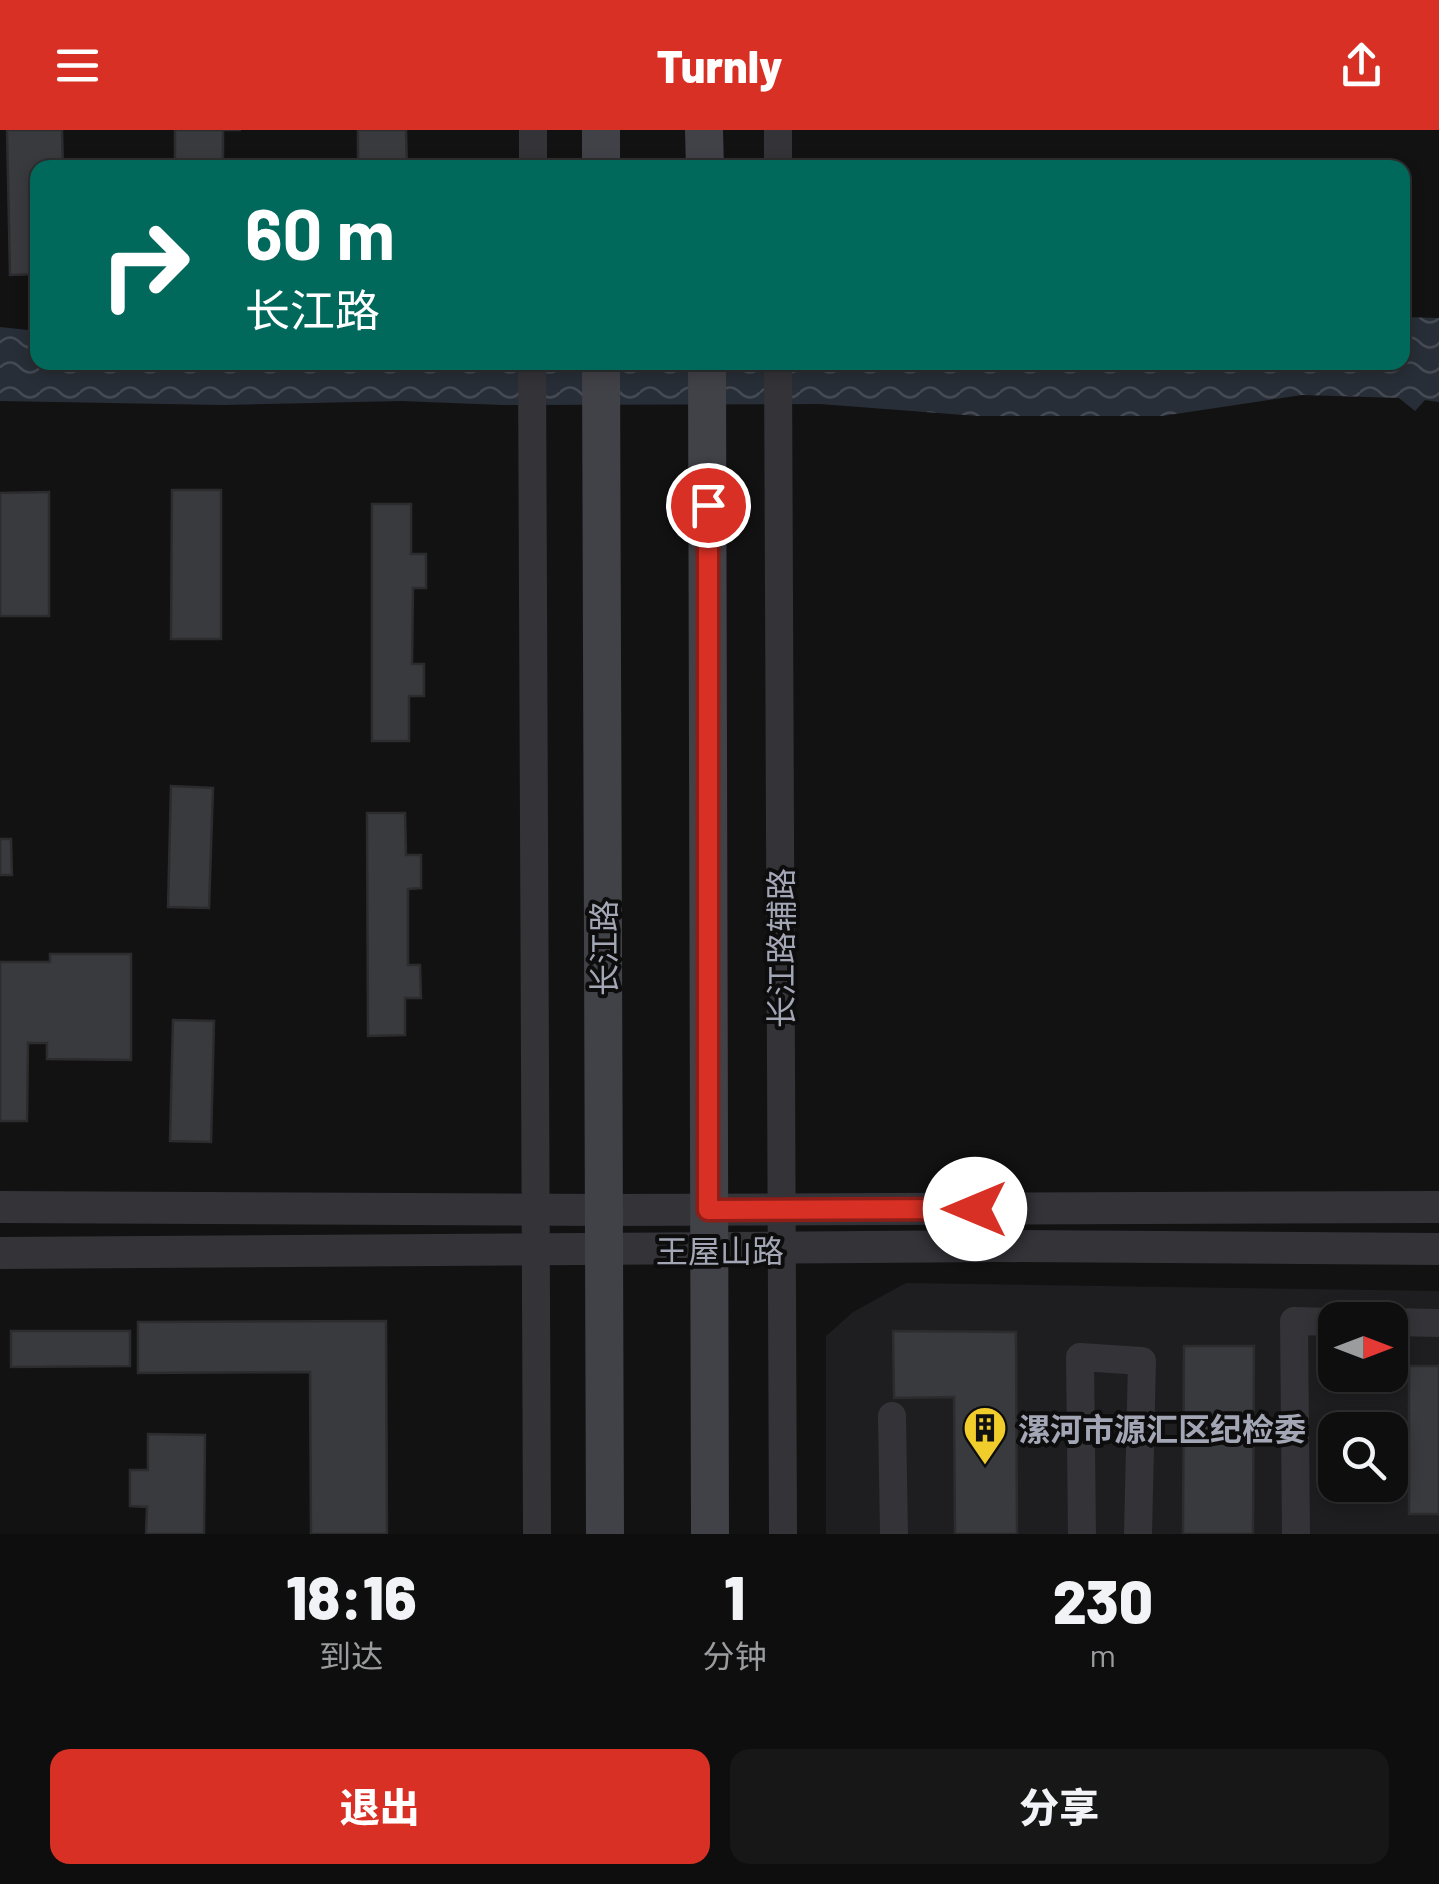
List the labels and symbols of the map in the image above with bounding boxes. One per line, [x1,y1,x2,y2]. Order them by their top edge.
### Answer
pin [666,463,751,548]
street label: 长江路辅路 [761,868,799,1028]
street label: 长江路 [584,900,622,996]
position arrow [923,1157,1027,1261]
street label: 王屋山路 [656,1231,784,1269]
north arrow [1318,1302,1408,1392]
building icon: 漯河市源汇区纪检委 [962,1405,1008,1466]
place label: 漯河市源汇区纪检委 [1018,1409,1306,1447]

